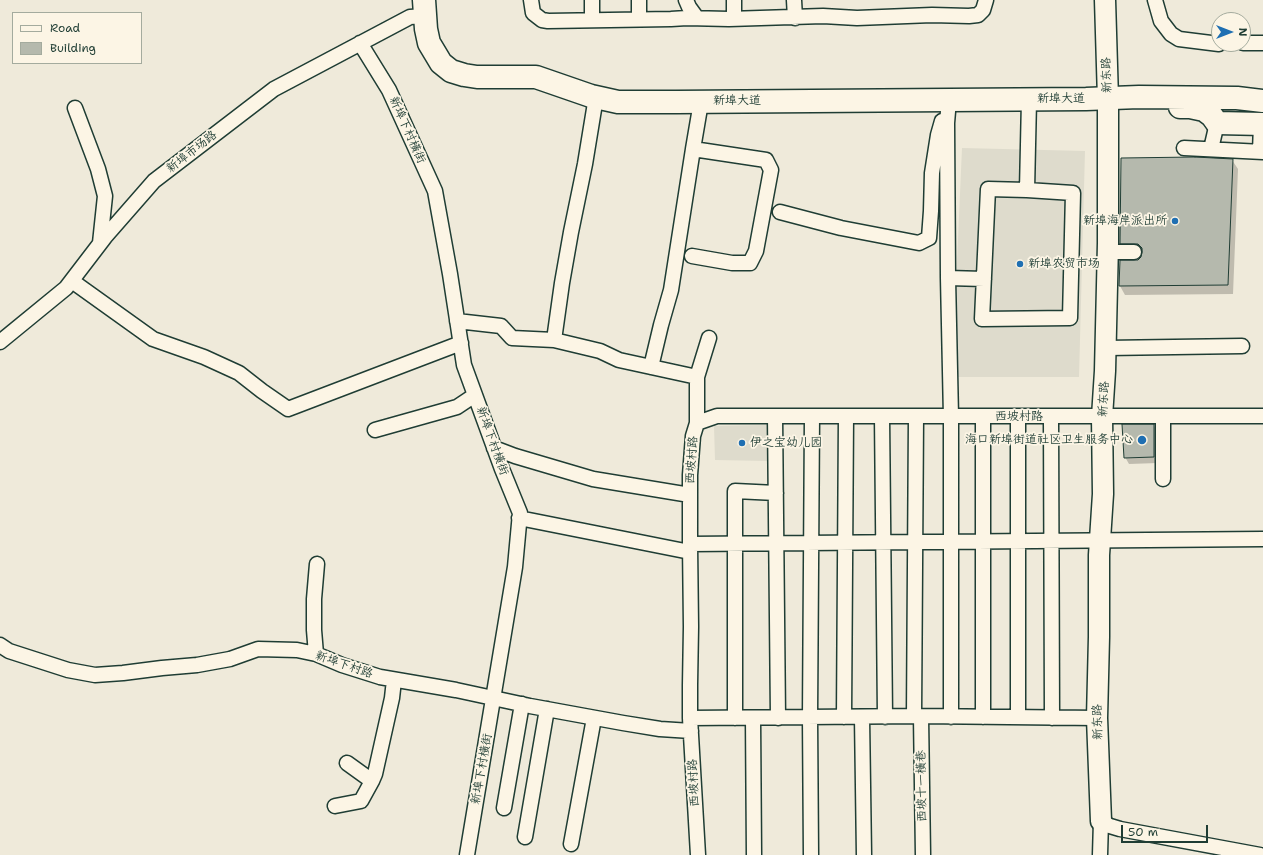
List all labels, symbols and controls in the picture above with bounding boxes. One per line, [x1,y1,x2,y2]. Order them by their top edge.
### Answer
legend [12,12,142,64]
north arrow [1211,12,1251,52]
text: Road [50,20,80,36]
text: N [1235,28,1250,36]
text: Building [50,40,96,56]
street label: 新东路 [1099,57,1115,93]
street label: 新埠大道 [1037,92,1085,106]
street label: 新埠下村横街 [386,94,428,166]
street label: 新埠大道 [713,94,761,108]
street label: 新埠市场路 [164,128,220,176]
place label: 新埠海岸派出所 [1083,214,1167,228]
marker: 新埠海岸派出所 [1170,216,1180,226]
place label: 新埠农贸市场 [1028,257,1100,271]
marker: 新埠农贸市场 [1015,259,1025,269]
street label: 新东路 [1096,381,1112,417]
street label: 新埠下村横街 [473,405,511,477]
street label: 西坡村路 [995,410,1043,424]
place label: 海口新埠街道社区卫生服务中心 [965,433,1133,447]
marker: 海口新埠街道社区卫生服务中心 [1136,434,1148,446]
street label: 西坡村路 [683,436,701,484]
place label: 伊之宝幼儿园 [750,436,822,450]
marker: 伊之宝幼儿园 [737,438,747,448]
street label: 新埠下村路 [313,648,375,682]
street label: 新东路 [1090,704,1106,740]
street label: 新埠下村横街 [469,732,495,806]
street label: 西坡十一横巷 [914,750,930,822]
street label: 西坡村路 [686,759,702,807]
scale bar [1123,817,1210,843]
text: 50 m [1128,824,1158,840]

